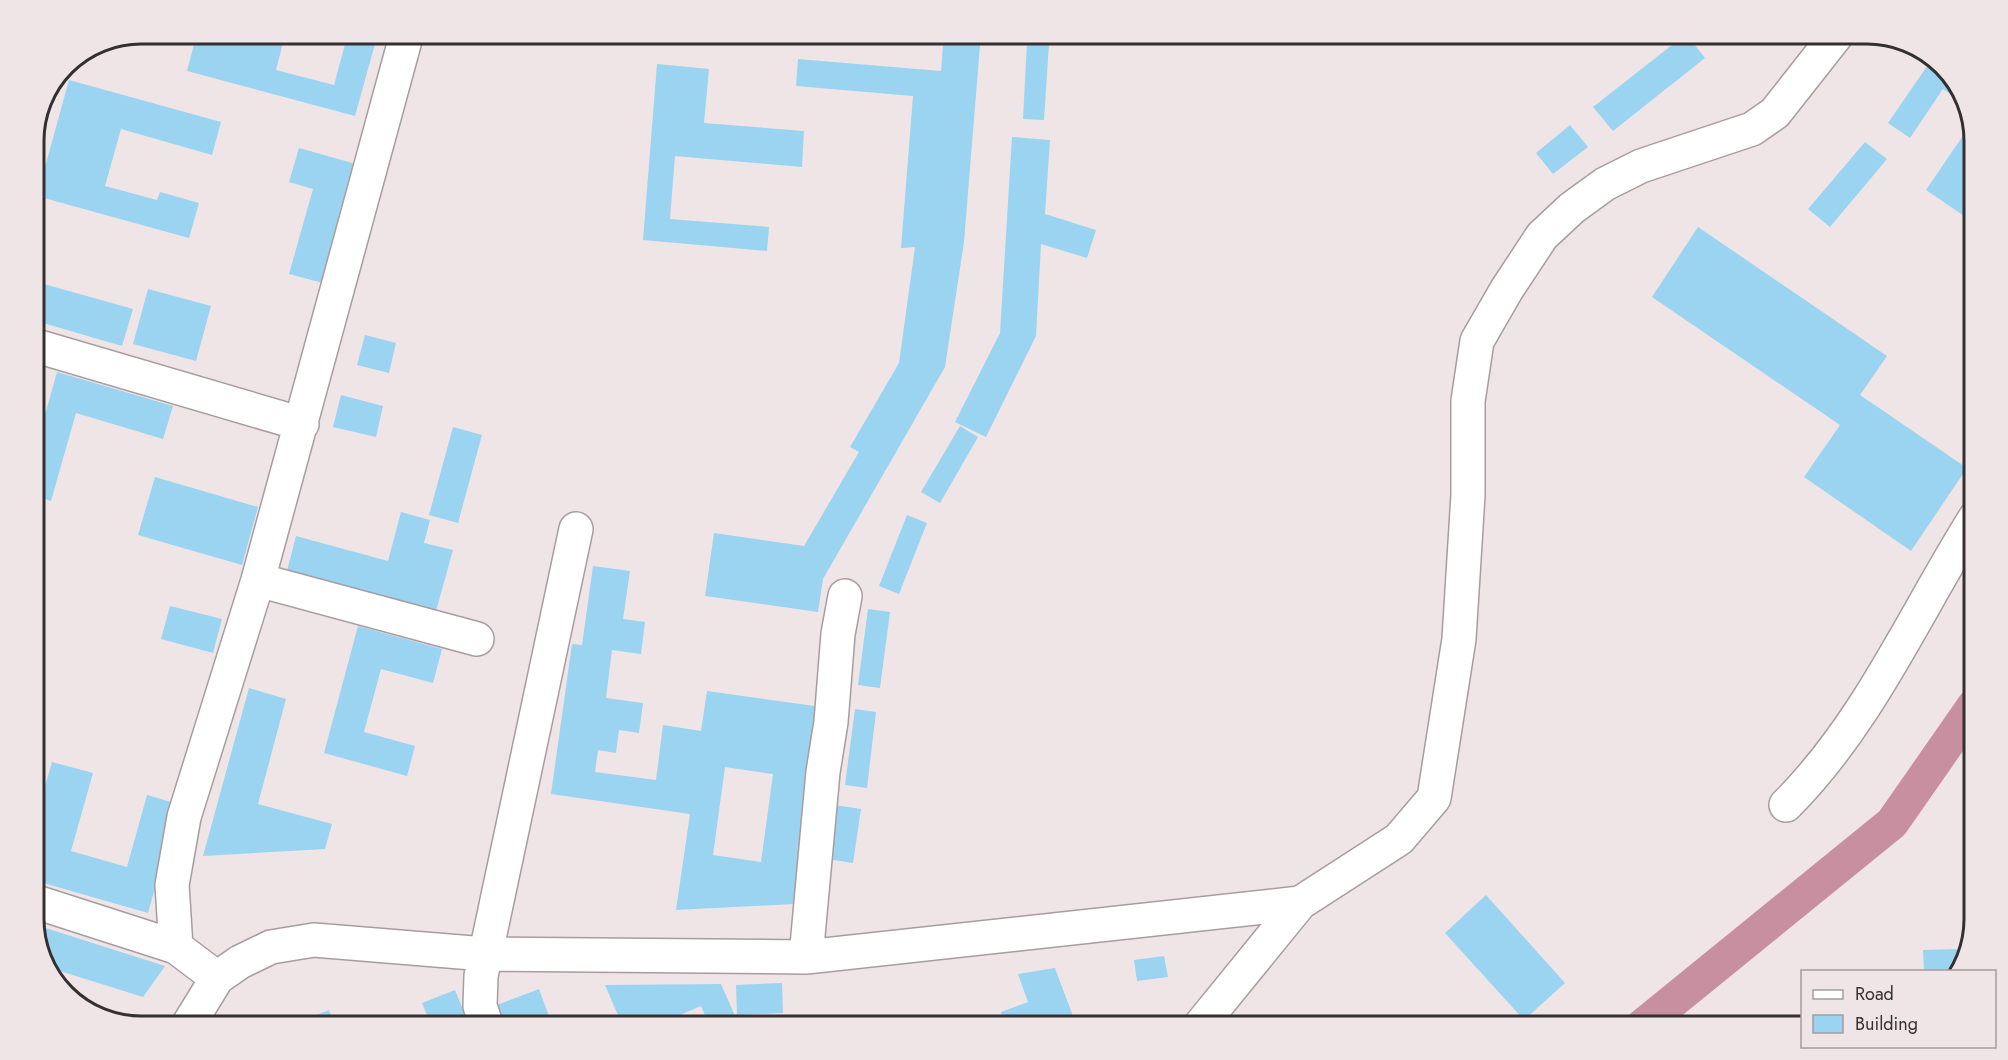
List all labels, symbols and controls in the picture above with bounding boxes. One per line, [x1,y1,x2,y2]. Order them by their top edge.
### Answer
legend [1801,970,1996,1048]
text: Road [1855,981,1894,1007]
text: Building [1855,1011,1918,1037]

